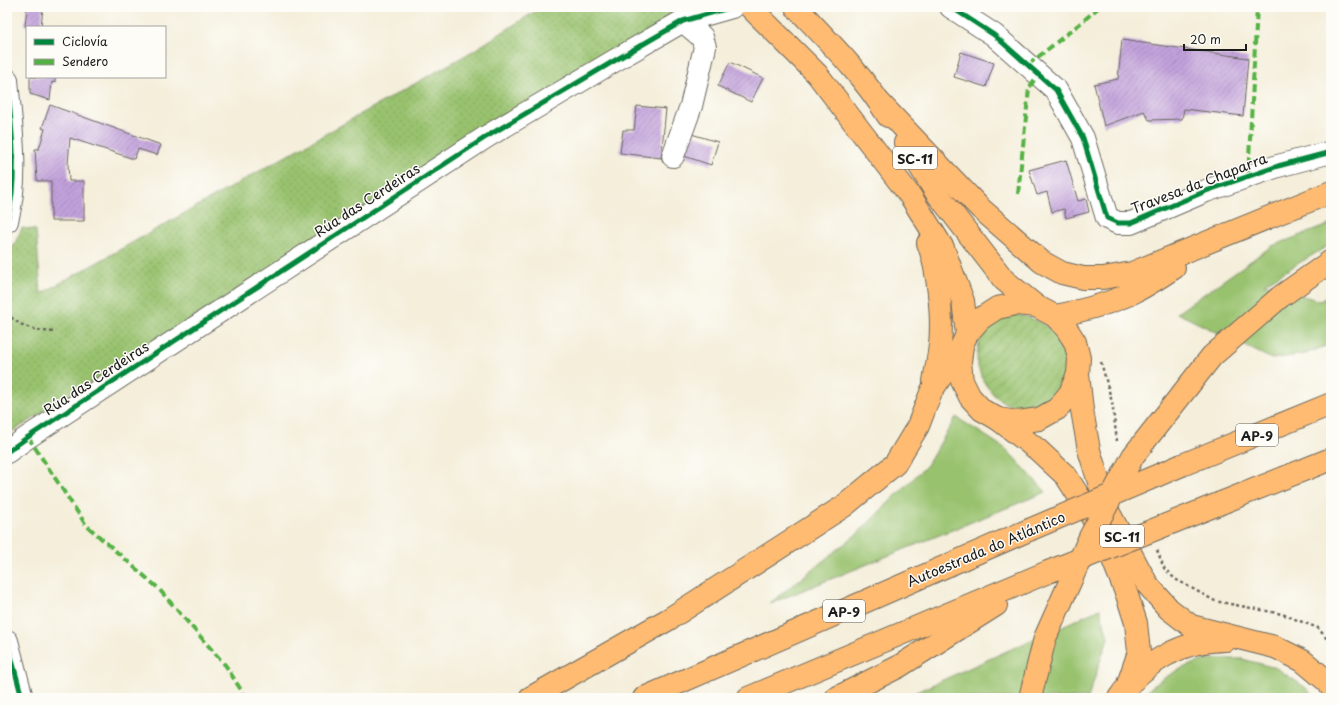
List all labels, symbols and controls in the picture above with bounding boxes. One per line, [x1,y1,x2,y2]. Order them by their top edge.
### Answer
legend [26,26,166,78]
scale bar [1184,26,1246,52]
text: 20 m [1190,30,1221,48]
text: Ciclovía [62,32,108,50]
text: Sendero [62,52,109,70]
road number: SC-11 [893,147,937,169]
street label: Travesa da Chaparra [1128,147,1270,219]
street label: Rúa das Cerdeiras [310,158,424,242]
street label: Rúa das Cerdeiras [39,336,153,420]
road number: AP-9 [1236,424,1278,446]
street label: Autoestrada do Atlántico [904,506,1069,592]
road number: SC-11 [1100,525,1144,547]
road number: AP-9 [823,600,865,622]

